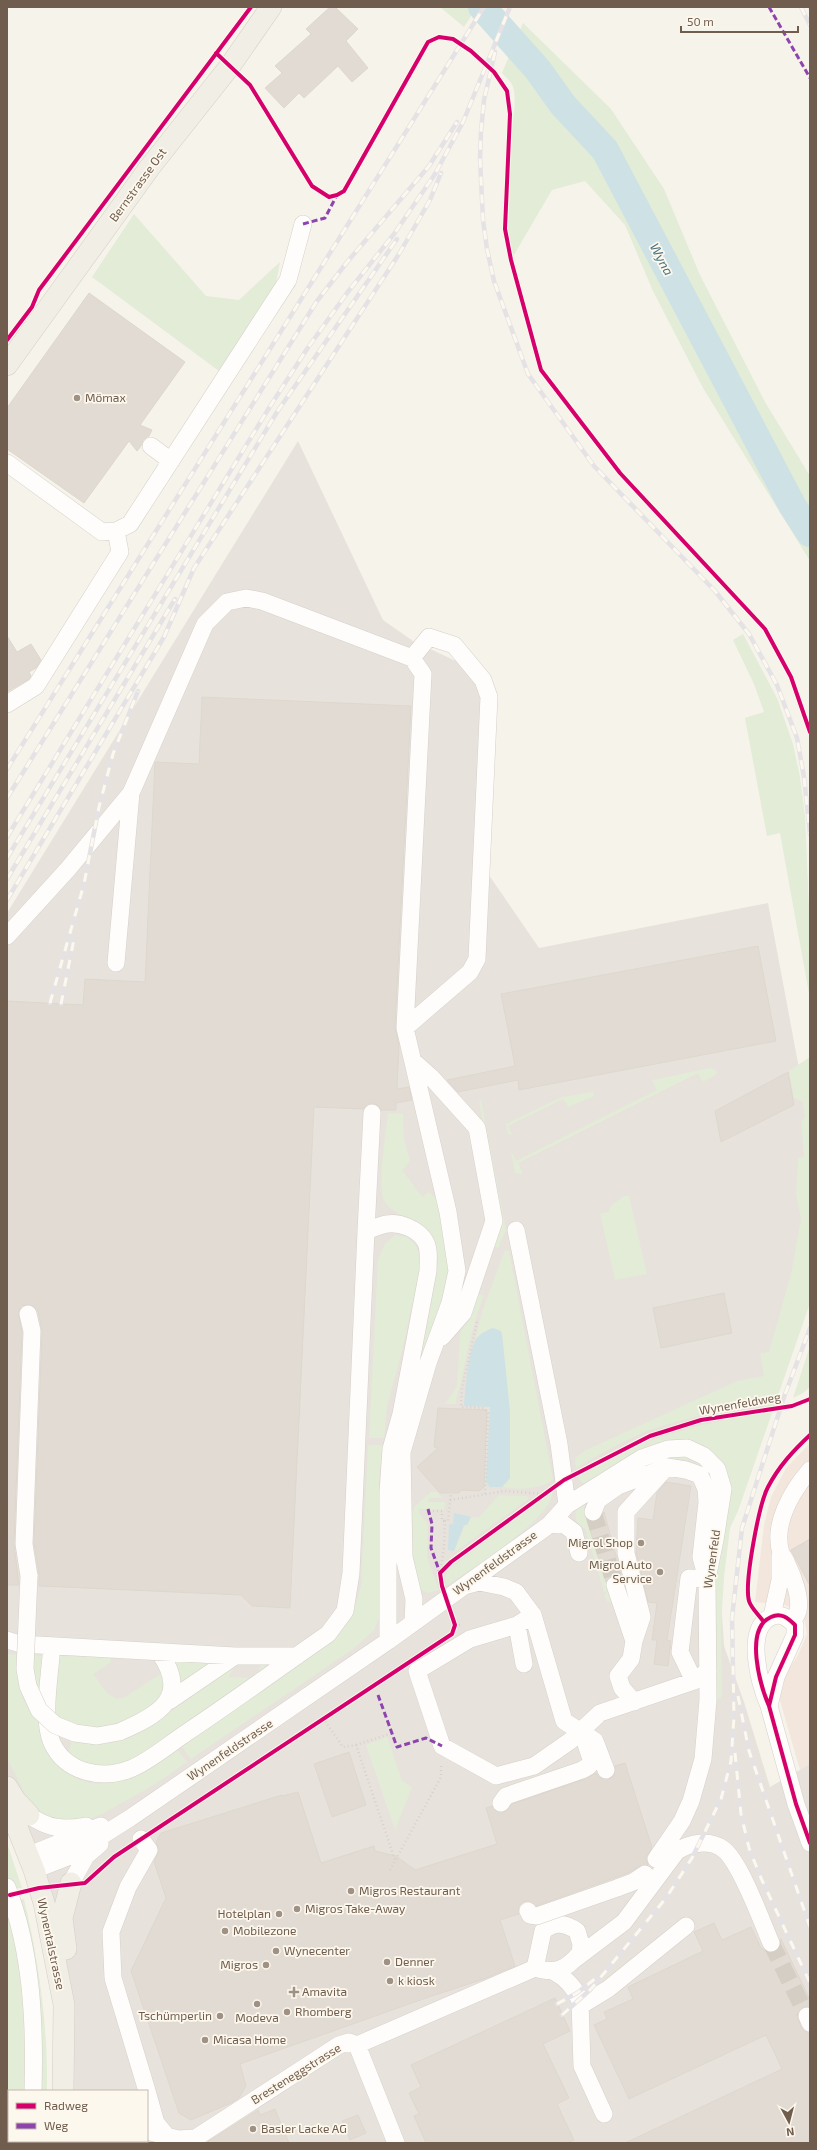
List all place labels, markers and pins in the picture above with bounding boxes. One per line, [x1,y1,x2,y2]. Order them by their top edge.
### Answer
place label: Mömax [85,390,126,404]
marker: Mömax [72,393,82,403]
place label: Migrol Shop [568,1535,633,1549]
marker: Migrol Shop [636,1538,646,1548]
place label: Migrol Auto Service [589,1557,652,1585]
marker: Migrol Auto Service [655,1567,665,1577]
place label: Migros Restaurant [359,1883,461,1897]
marker: Migros Restaurant [346,1886,356,1896]
place label: Migros Take-Away [305,1901,406,1915]
marker: Migros Take-Away [292,1904,302,1914]
place label: Hotelplan [218,1906,271,1920]
marker: Hotelplan [274,1909,284,1919]
place label: Mobilezone [233,1923,297,1937]
marker: Mobilezone [220,1926,230,1936]
place label: Wynecenter [284,1943,350,1957]
marker: Wynecenter [271,1946,281,1956]
place label: Denner [395,1954,435,1968]
place label: Migros [220,1957,258,1971]
marker: Denner [382,1957,392,1967]
marker: Migros [261,1960,271,1970]
place label: k kiosk [398,1973,435,1987]
marker: k kiosk [385,1976,395,1986]
place label: Amavita [302,1984,347,1998]
marker: Amavita [289,1987,299,1997]
marker: Modeva [252,1999,262,2009]
place label: Rhomberg [295,2004,352,2018]
marker: Rhomberg [282,2007,292,2017]
place label: Tschümperlin [138,2008,212,2022]
place label: Modeva [235,2010,279,2024]
marker: Tschümperlin [215,2011,225,2021]
place label: Micasa Home [213,2032,286,2046]
marker: Micasa Home [200,2035,210,2045]
place label: Basler Lacke AG [261,2121,347,2135]
marker: Basler Lacke AG [248,2124,258,2134]

